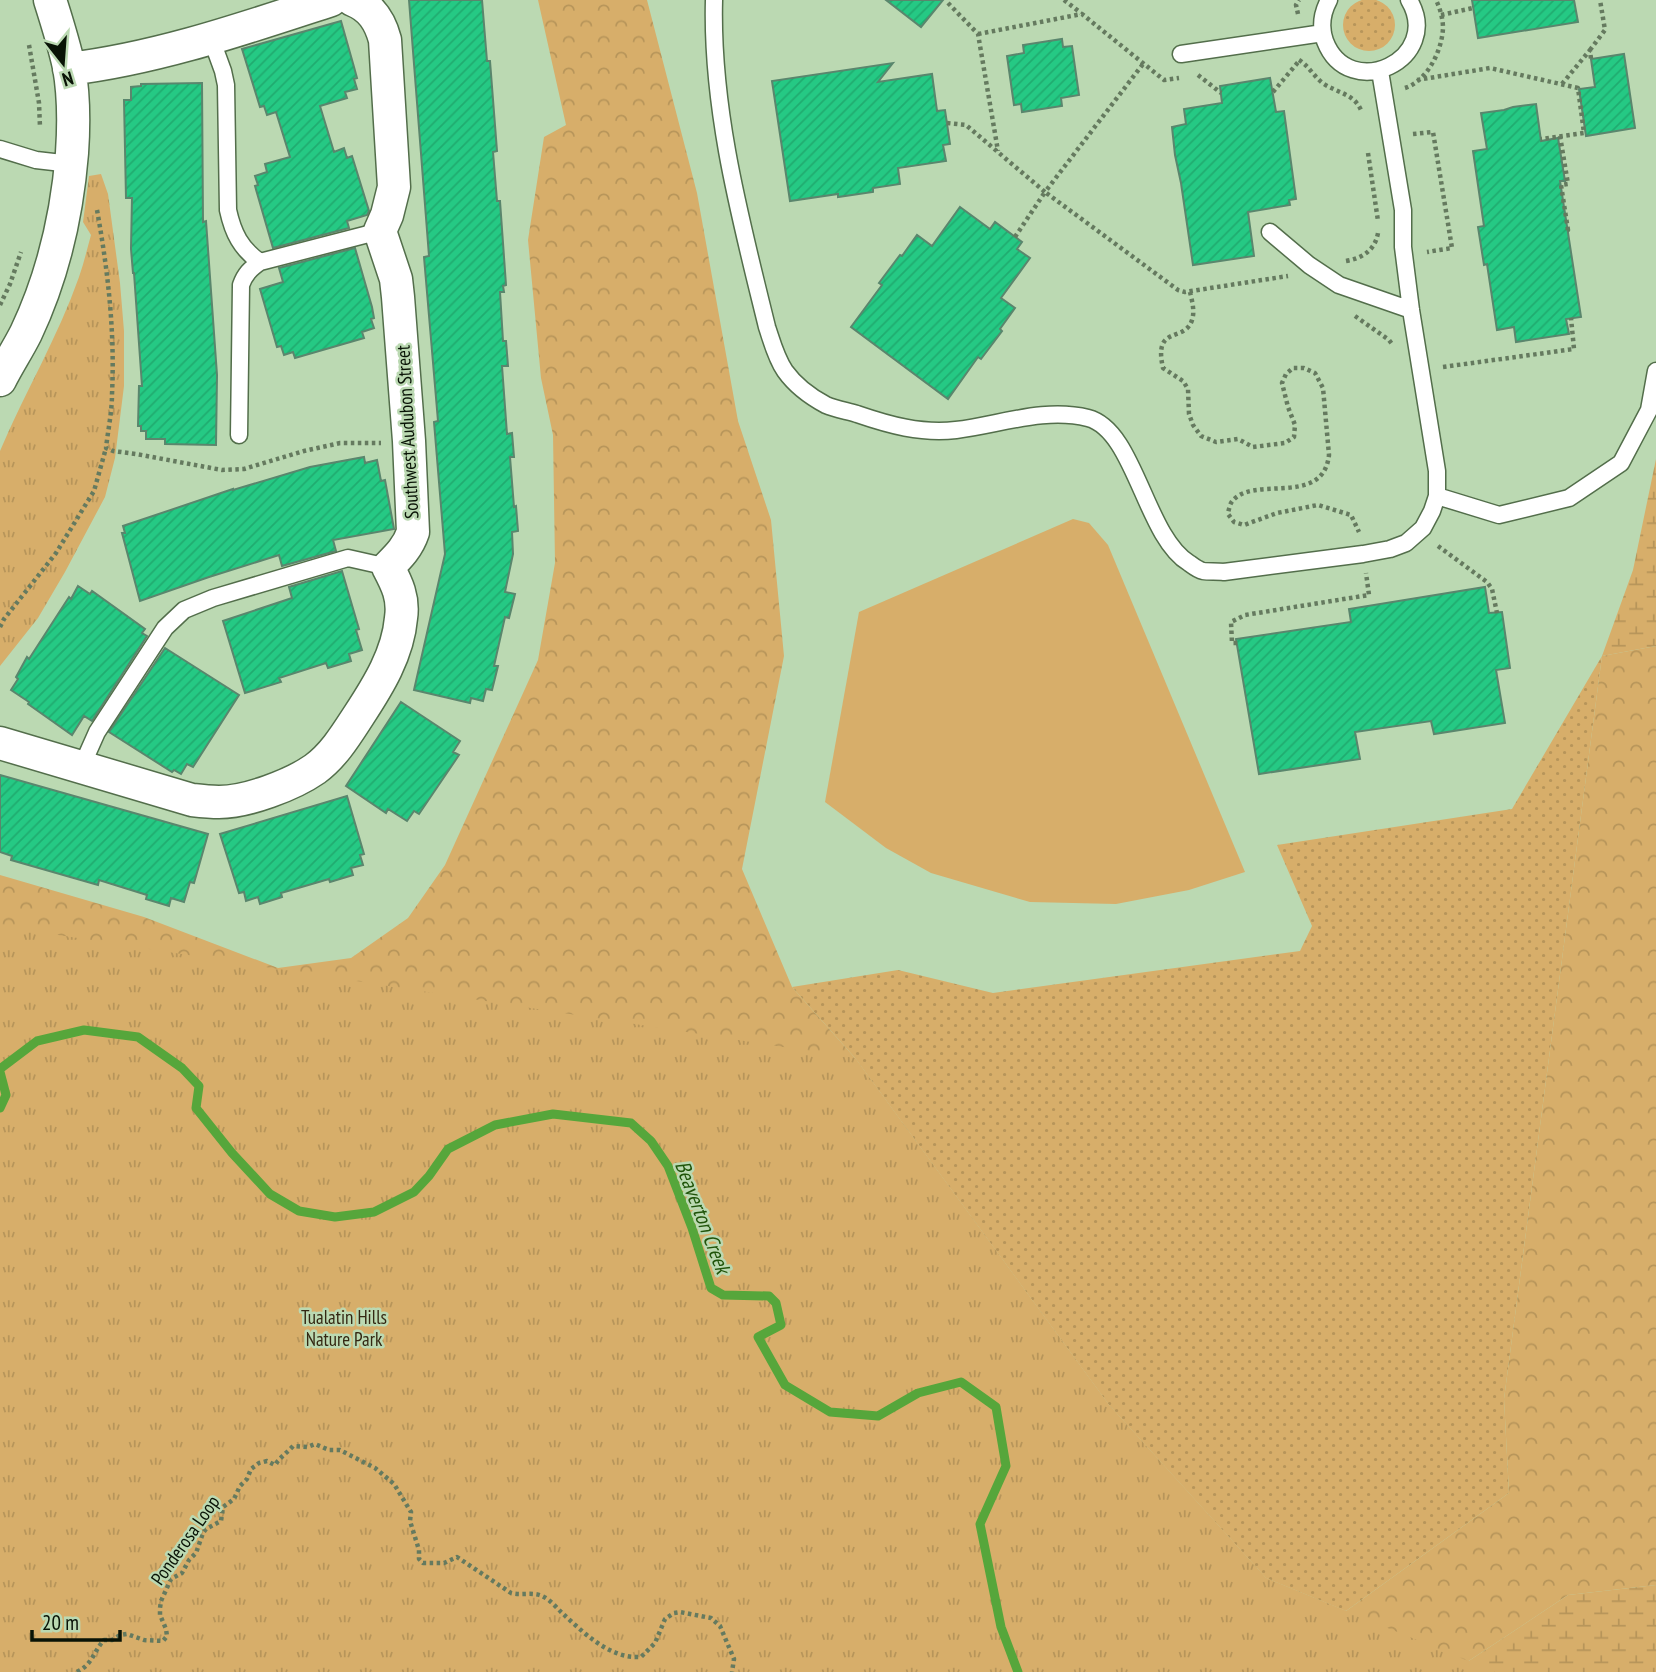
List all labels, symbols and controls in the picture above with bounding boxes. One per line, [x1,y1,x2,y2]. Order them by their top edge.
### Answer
north arrow [28,28,98,98]
text: N [60,66,76,92]
street label: Southwest Audubon Street [390,344,424,520]
water label: Beaverton Creek [669,1157,738,1280]
park label: Tualatin Hills Nature Park [301,1305,387,1351]
street label: Ponderosa Loop [145,1491,225,1589]
scale bar [32,1598,119,1642]
text: 20 m [42,1609,79,1636]

